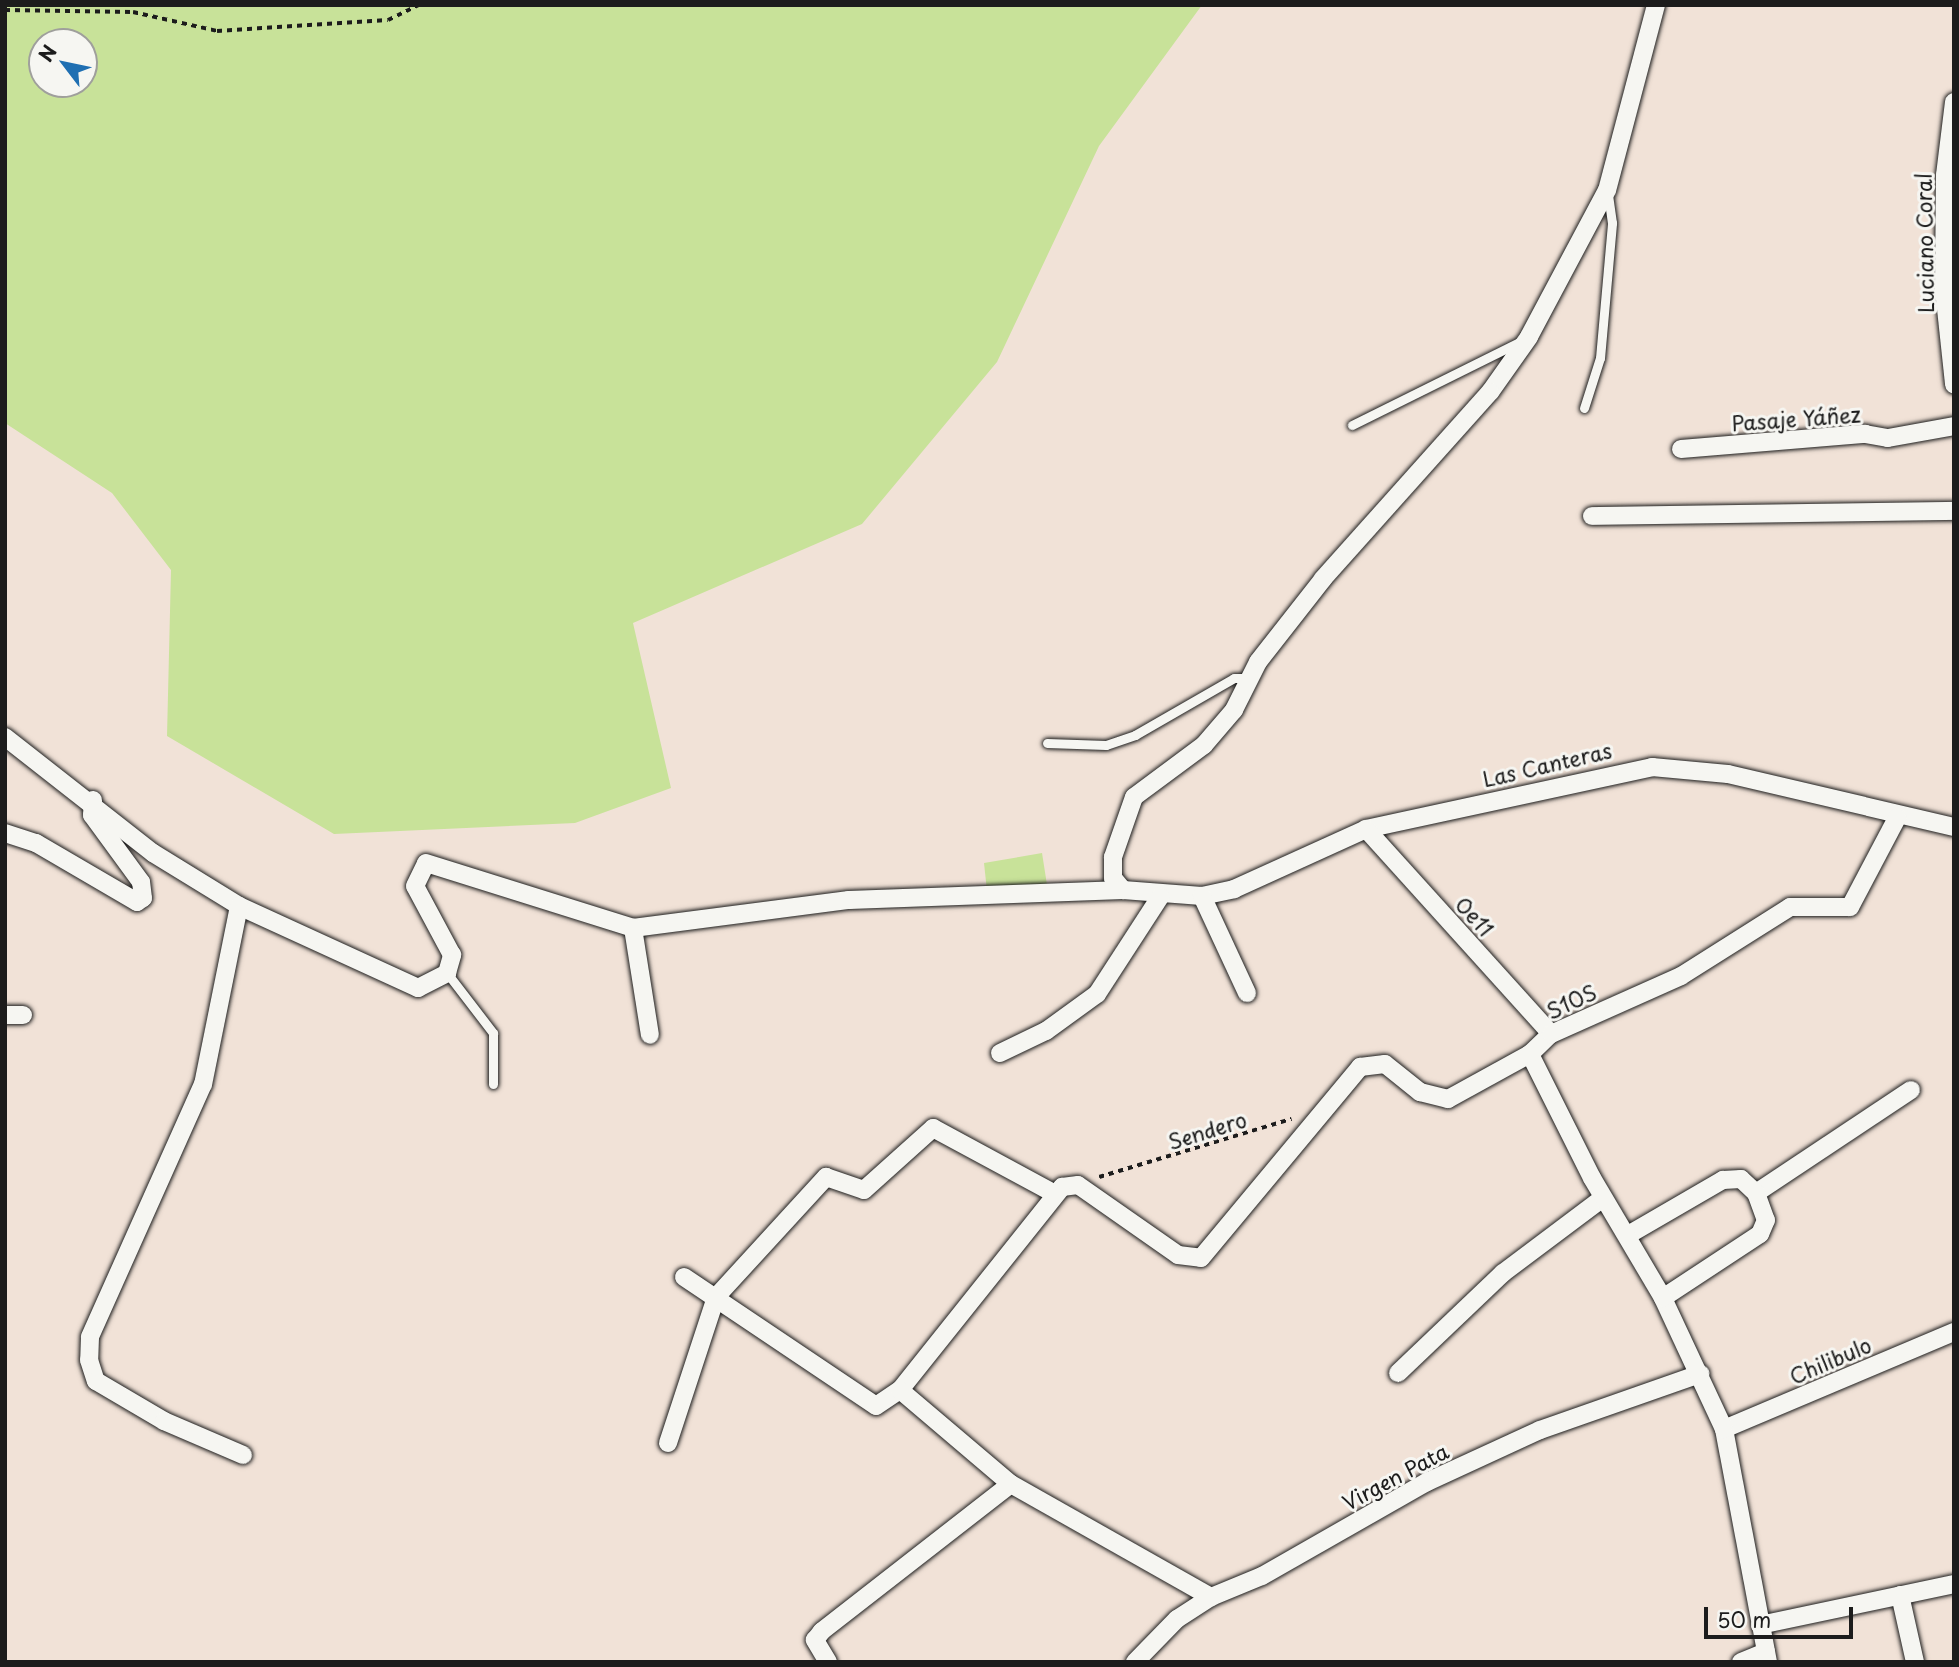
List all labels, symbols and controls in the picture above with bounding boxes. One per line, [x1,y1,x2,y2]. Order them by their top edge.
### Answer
north arrow [28,28,98,98]
text: N [31,39,63,67]
street label: Luciano Coral [1910,173,1938,313]
street label: Pasaje Yáñez [1731,401,1861,435]
street label: Las Canteras [1479,737,1615,791]
street label: Oe11 [1451,891,1499,941]
street label: S10S [1542,978,1600,1024]
street label: Sendero [1165,1106,1249,1154]
street label: Chilibulo [1785,1332,1875,1388]
street label: Virgen Pata [1337,1437,1453,1515]
scale bar [1707,1594,1856,1638]
text: 50 m [1717,1603,1771,1635]

